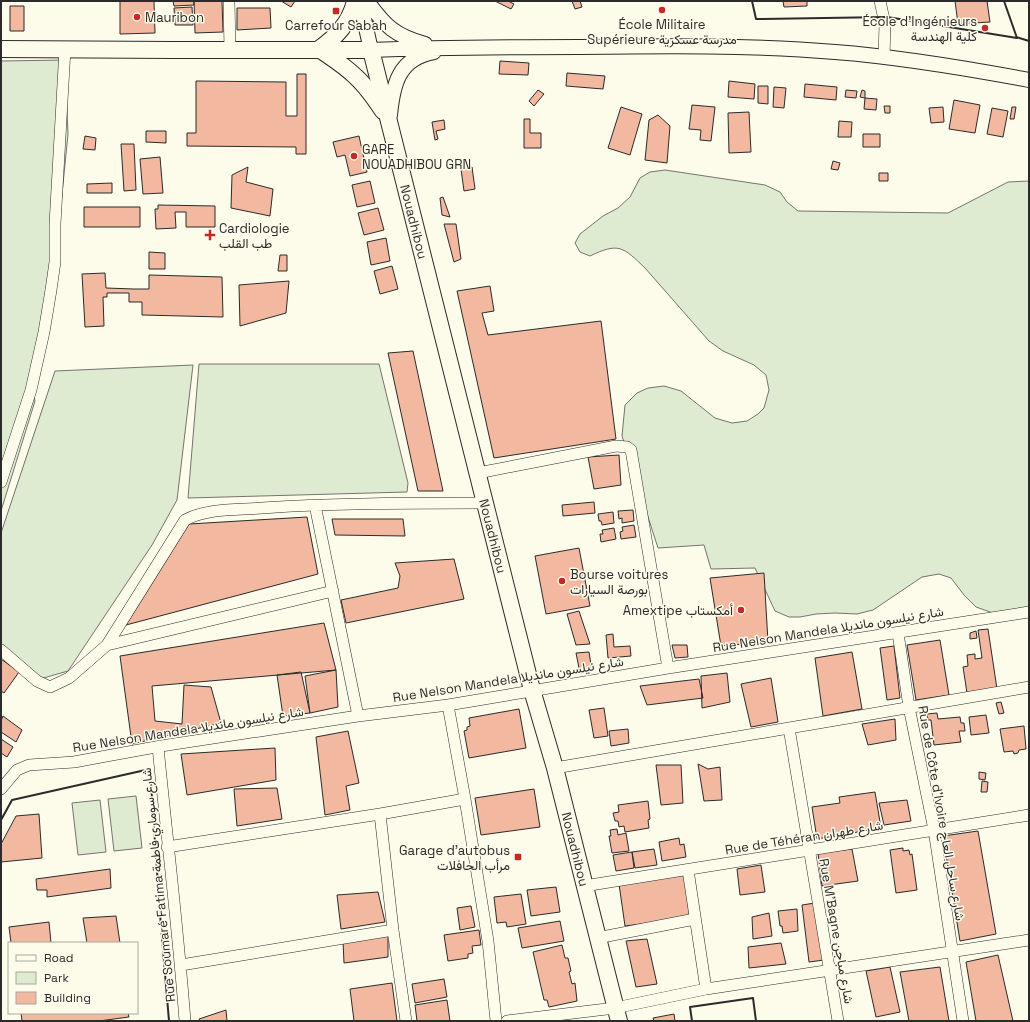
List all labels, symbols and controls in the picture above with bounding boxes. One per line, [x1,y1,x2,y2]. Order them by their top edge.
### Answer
marker: École Militaire Supérieure مدرسة عسكرية [657,5,667,15]
marker: Carrefour Sabah [331,6,341,16]
place label: Mauribon [145,9,204,26]
marker: Mauribon [132,12,142,22]
place label: École d'Ingénieurs كلية الهندسة [862,13,977,45]
place label: École Militaire Supérieure مدرسة عسكرية [587,16,737,48]
place label: Carrefour Sabah [285,17,387,34]
marker: École d'Ingénieurs كلية الهندسة [980,23,990,33]
place label: GARE NOUADHIBOU GRN [362,141,471,173]
marker: GARE NOUADHIBOU GRN [349,151,359,161]
street label: Nouadhibou [396,183,431,261]
place label: Cardiologie طب القلب [219,220,290,252]
marker: Cardiologie طب القلب [204,229,216,241]
street label: Nouadhibou [475,497,510,575]
place label: Bourse voitures بورصة السيارات [570,566,669,598]
marker: Bourse voitures بورصة السيارات [557,576,567,586]
place label: Amextipe أمكستاب [623,602,733,619]
street label: Rue Nelson Mandela شارع نيلسون مانديلا [711,603,945,657]
marker: Amextipe أمكستاب [736,605,746,615]
street label: Rue Nelson Mandela شارع نيلسون مانديلا [391,653,625,707]
street label: Rue Nelson Mandela شارع نيلسون مانديلا [71,703,305,757]
street label: Rue de Côte d'Ivoire شارع ساحل العاج [913,704,969,922]
street label: Rue Soumaré Fatima شارع سوماري فاطمة [138,767,181,1003]
street label: Nouadhibou [558,810,593,888]
street label: Rue de Téhéran شارع طهران [724,817,884,859]
place label: Garage d'autobus مرأب الحافلات [399,842,510,874]
marker: Garage d'autobus مرأب الحافلات [513,852,523,862]
street label: Rue M'Bagne شارع مباجن [814,857,858,1005]
legend [8,942,138,1014]
text: Road [44,950,73,966]
text: Park [44,970,69,986]
text: Building [44,990,91,1006]

